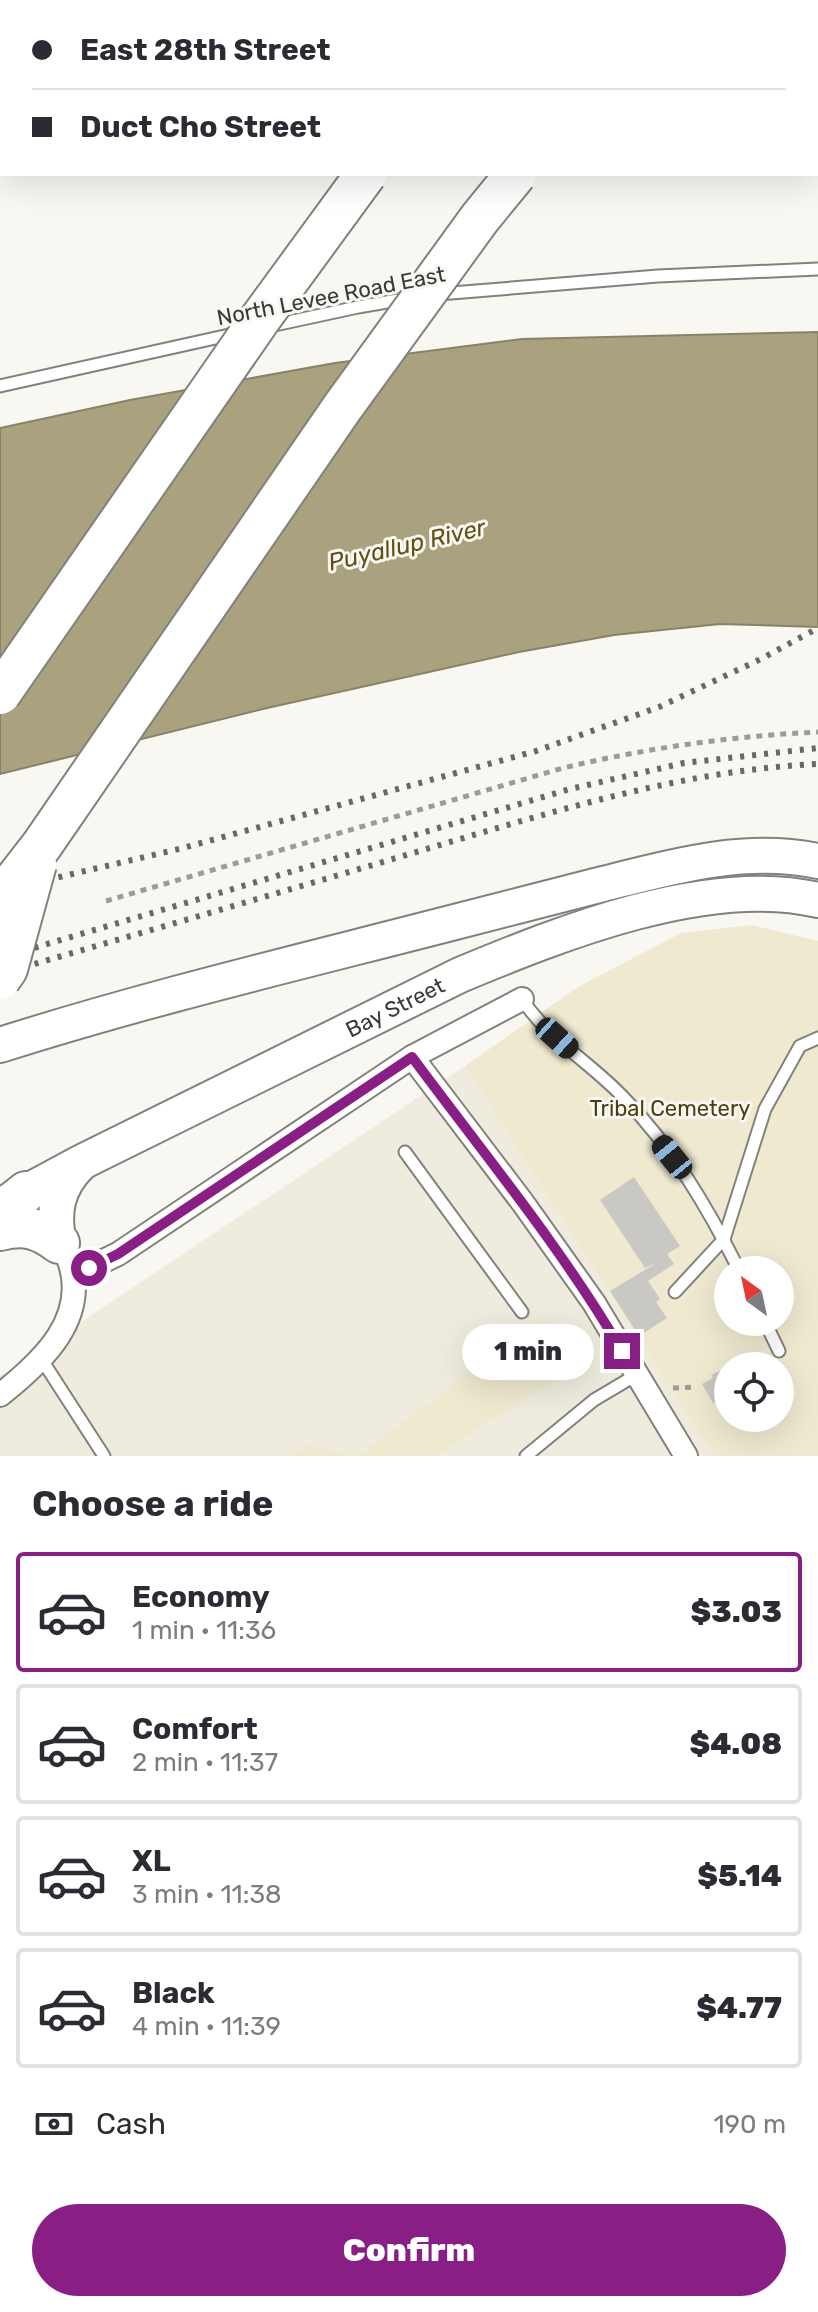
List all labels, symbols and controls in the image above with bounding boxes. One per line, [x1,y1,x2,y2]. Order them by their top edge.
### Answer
text: East 28th Street [80,32,331,68]
text: Duct Cho Street [80,109,321,145]
street label: North Levee Road East [214,261,448,331]
water label: Puyallup River [326,513,489,577]
street label: Bay Street [341,971,449,1043]
car [531,1013,583,1063]
park label: Tribal Cemetery [590,1095,750,1122]
car [648,1131,696,1183]
route start [71,1250,107,1286]
north arrow [714,1256,794,1336]
map controls [714,1256,794,1432]
callout: 1 min [462,1323,594,1379]
route end [604,1333,640,1369]
text: 1 min [494,1336,562,1367]
button: locate [714,1352,794,1432]
text: Choose a ride [32,1482,273,1525]
icon: car [36,1576,108,1648]
text: Economy [132,1579,270,1615]
text: $3.03 [690,1594,782,1630]
text: 1 min · 11:36 [132,1615,276,1646]
icon: car [36,1708,108,1780]
text: Comfort [132,1711,258,1747]
text: $4.08 [690,1726,782,1762]
text: 2 min · 11:37 [132,1747,278,1778]
icon: car [36,1840,108,1912]
text: XL [132,1843,171,1879]
text: $5.14 [697,1858,782,1894]
text: 3 min · 11:38 [132,1879,282,1910]
icon: car [36,1972,108,2044]
text: Black [132,1975,215,2011]
text: $4.77 [696,1990,782,2026]
text: 4 min · 11:39 [132,2011,281,2042]
icon: cash [32,2102,76,2146]
text: Cash [96,2106,166,2142]
text: 190 m [713,2109,786,2140]
button: Confirm [32,2204,786,2296]

